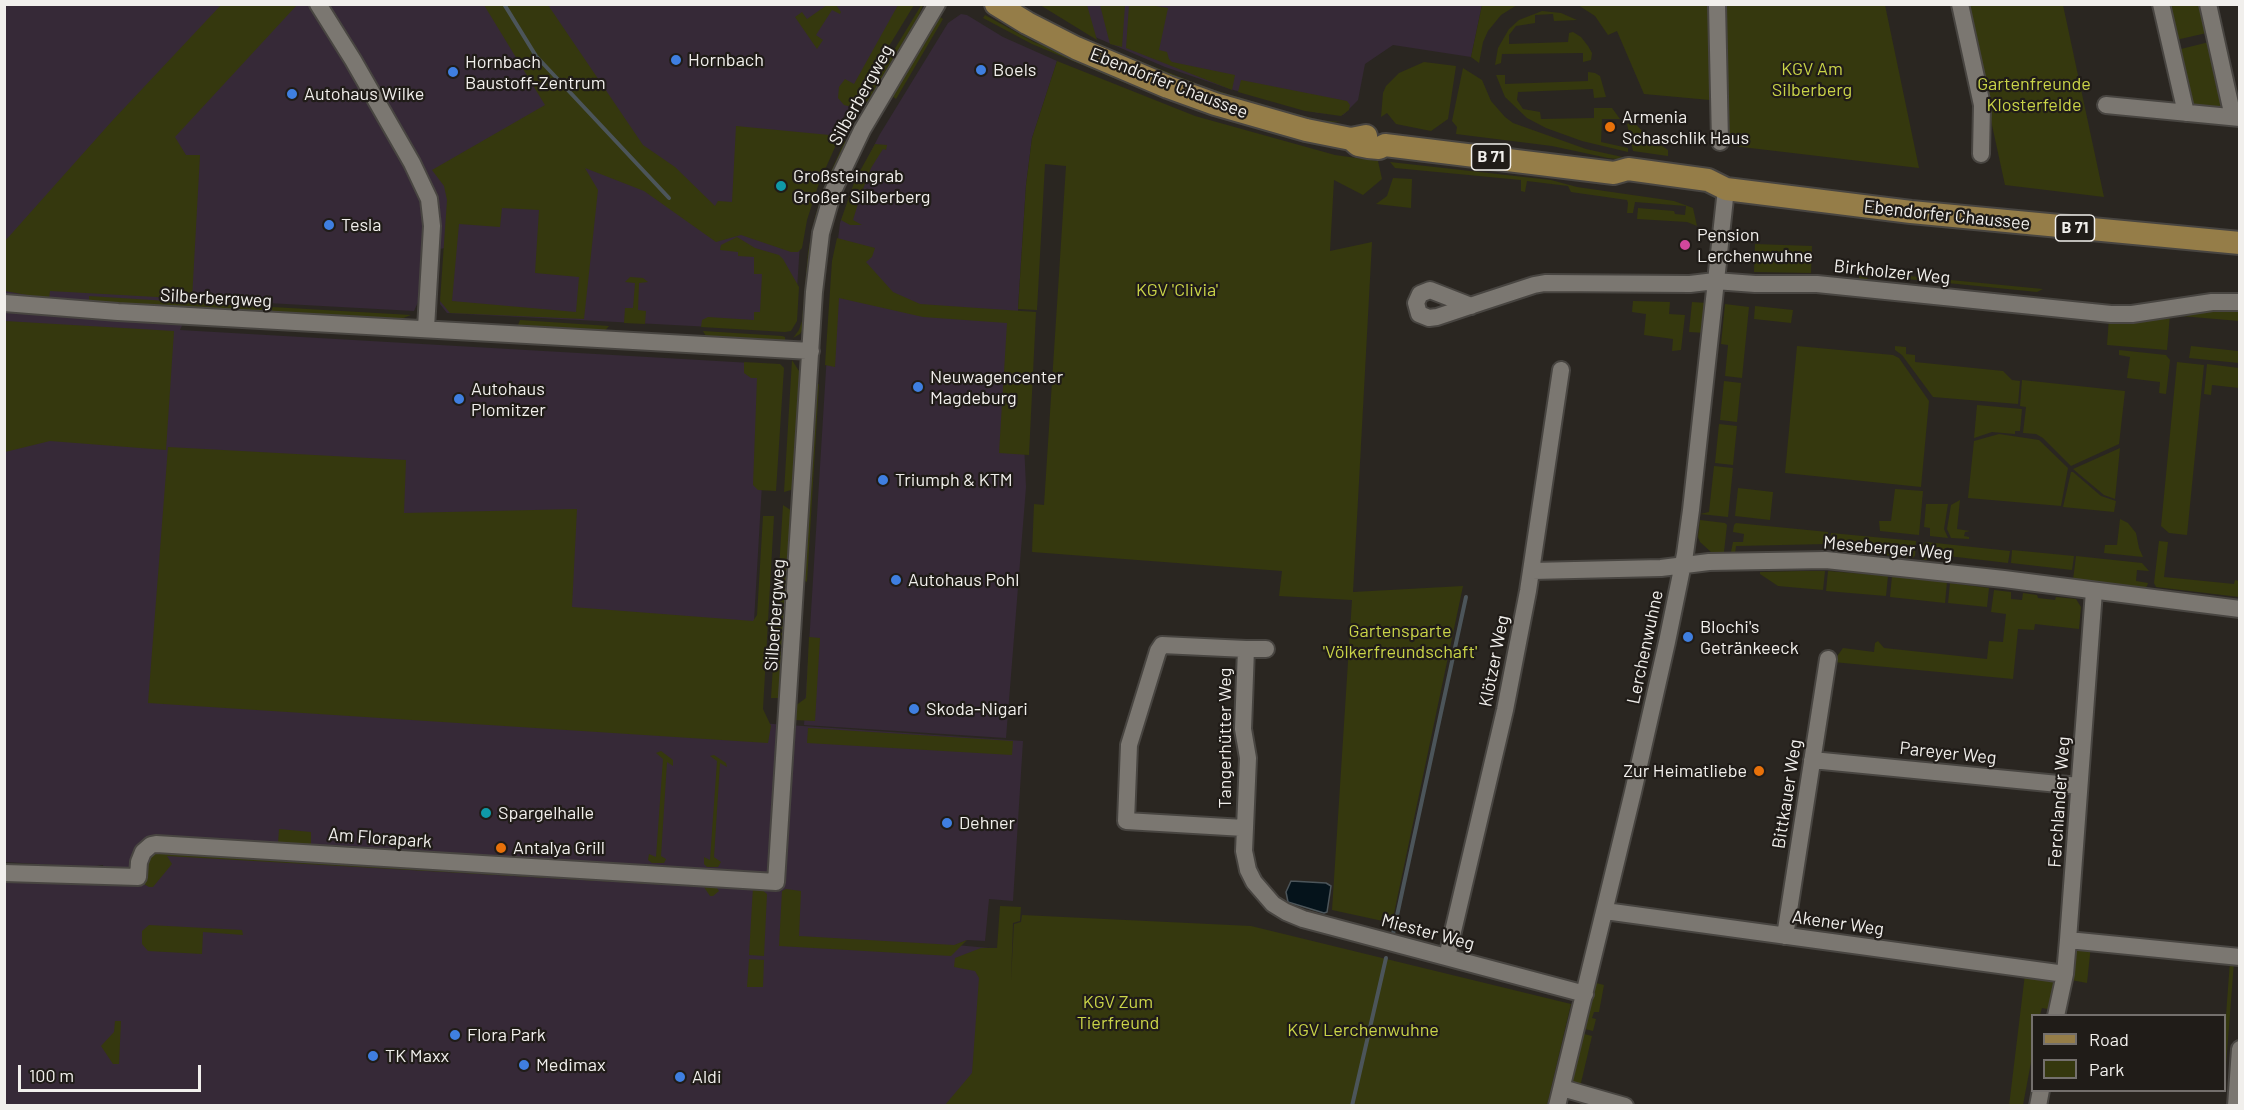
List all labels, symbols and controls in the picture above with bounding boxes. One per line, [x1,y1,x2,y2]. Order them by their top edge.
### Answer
street label: Silberbergweg [824,41,898,149]
street label: Ebendorfer Chaussee [1087,43,1251,123]
place label: Hornbach [688,49,764,71]
place label: Hornbach Baustoff-Zentrum [465,51,606,94]
marker: Hornbach [669,53,683,67]
park label: KGV Am Silberberg [1772,58,1852,100]
place label: Boels [993,59,1036,81]
marker: Boels [974,63,988,77]
marker: Hornbach Baustoff-Zentrum [446,65,460,79]
park label: Gartenfreunde Klosterfelde [1977,73,2091,116]
place label: Autohaus Wilke [304,83,424,105]
marker: Autohaus Wilke [285,87,299,101]
place label: Armenia Schaschlik Haus [1622,106,1749,148]
marker: Armenia Schaschlik Haus [1603,120,1617,134]
road number: B 71 [1472,144,1510,170]
place label: Großsteingrab Großer Silberberg [793,165,930,207]
marker: Großsteingrab Großer Silberberg [774,179,788,193]
street label: Ebendorfer Chaussee [1863,196,2031,234]
place label: Tesla [341,214,381,236]
road number: B 71 [2056,215,2094,241]
marker: Tesla [322,218,336,232]
place label: Pension Lerchenwuhne [1697,224,1813,266]
marker: Pension Lerchenwuhne [1678,238,1692,252]
street label: Birkholzer Weg [1833,255,1951,289]
park label: KGV 'Clivia' [1136,279,1218,301]
street label: Silberbergweg [159,284,273,312]
place label: Neuwagencenter Magdeburg [930,366,1063,409]
place label: Autohaus Plomitzer [471,378,546,420]
marker: Neuwagencenter Magdeburg [911,380,925,394]
marker: Autohaus Plomitzer [452,392,466,406]
place label: Triumph & KTM [895,469,1013,491]
marker: Triumph & KTM [876,473,890,487]
street label: Meseberger Weg [1822,532,1954,564]
street label: Silberbergweg [760,558,790,672]
place label: Autohaus Pohl [908,569,1019,591]
marker: Autohaus Pohl [889,573,903,587]
street label: Lerchenwuhne [1622,588,1668,706]
street label: Klötzer Weg [1475,613,1513,709]
place label: Blochi's Getränkeeck [1700,616,1799,658]
park label: Gartensparte 'Völkerfreundschaft' [1323,620,1477,662]
marker: Blochi's Getränkeeck [1681,630,1695,644]
street label: Tangerhütter Weg [1214,668,1236,808]
place label: Skoda-Nigari [926,698,1028,720]
marker: Skoda-Nigari [907,702,921,716]
street label: Ferchlander Weg [2044,736,2074,868]
street label: Pareyer Weg [1898,737,1998,769]
street label: Bittkauer Weg [1768,738,1806,850]
place label: Zur Heimatliebe [1623,760,1747,782]
marker: Zur Heimatliebe [1752,764,1766,778]
place label: Spargelhalle [498,802,594,824]
marker: Spargelhalle [479,806,493,820]
place label: Dehner [959,812,1015,834]
marker: Dehner [940,816,954,830]
street label: Am Florapark [327,824,433,852]
place label: Antalya Grill [513,837,605,859]
marker: Antalya Grill [494,841,508,855]
street label: Akener Weg [1791,906,1885,940]
street label: Miester Weg [1379,909,1477,955]
park label: KGV Zum Tierfreund [1077,991,1159,1034]
legend [2031,1014,2226,1092]
park label: KGV Lerchenwuhne [1287,1019,1439,1041]
place label: Flora Park [467,1024,546,1046]
marker: Flora Park [448,1028,462,1042]
text: Road [2089,1028,2129,1050]
place label: TK Maxx [385,1045,449,1067]
marker: TK Maxx [366,1049,380,1063]
scale bar [21,1053,204,1091]
place label: Medimax [536,1054,606,1076]
marker: Medimax [517,1058,531,1072]
text: Park [2089,1058,2124,1080]
text: 100 m [29,1064,74,1086]
place label: Aldi [692,1066,721,1088]
marker: Aldi [673,1070,687,1084]

